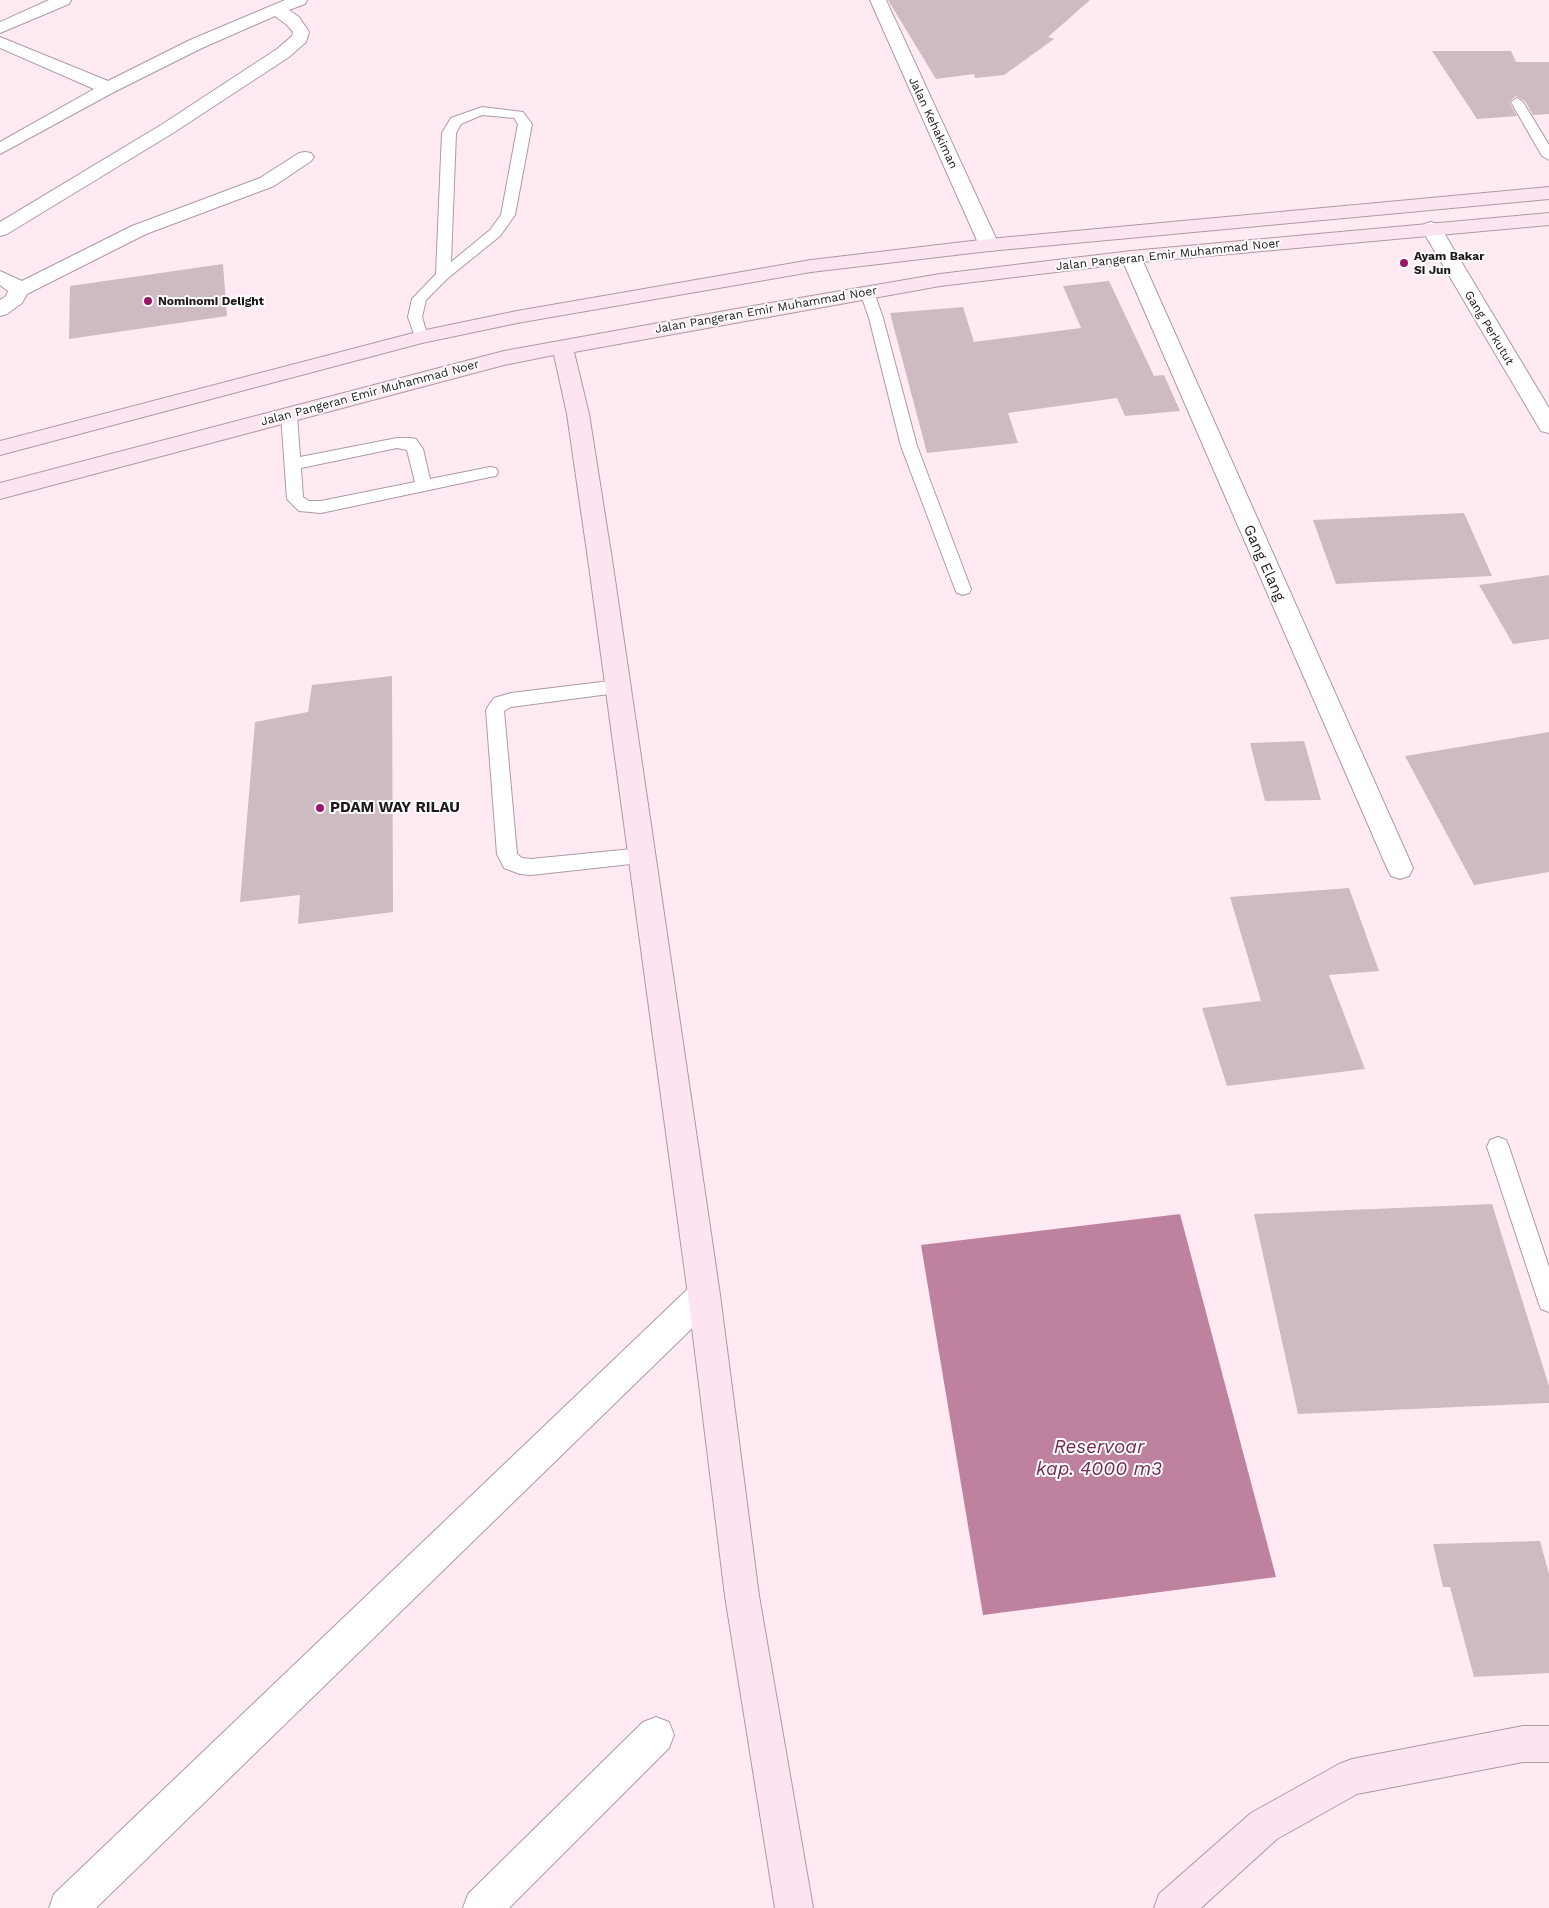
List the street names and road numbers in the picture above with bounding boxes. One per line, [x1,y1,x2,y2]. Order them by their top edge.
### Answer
street label: Jalan Kehakiman [905,75,961,171]
street label: Jalan Pangeran Emir Muhammad Noer [1055,236,1281,274]
street label: Jalan Pangeran Emir Muhammad Noer [654,283,878,337]
street label: Gang Perkutut [1461,288,1517,368]
street label: Jalan Pangeran Emir Muhammad Noer [259,357,481,429]
street label: Gang Elang [1239,522,1289,604]

